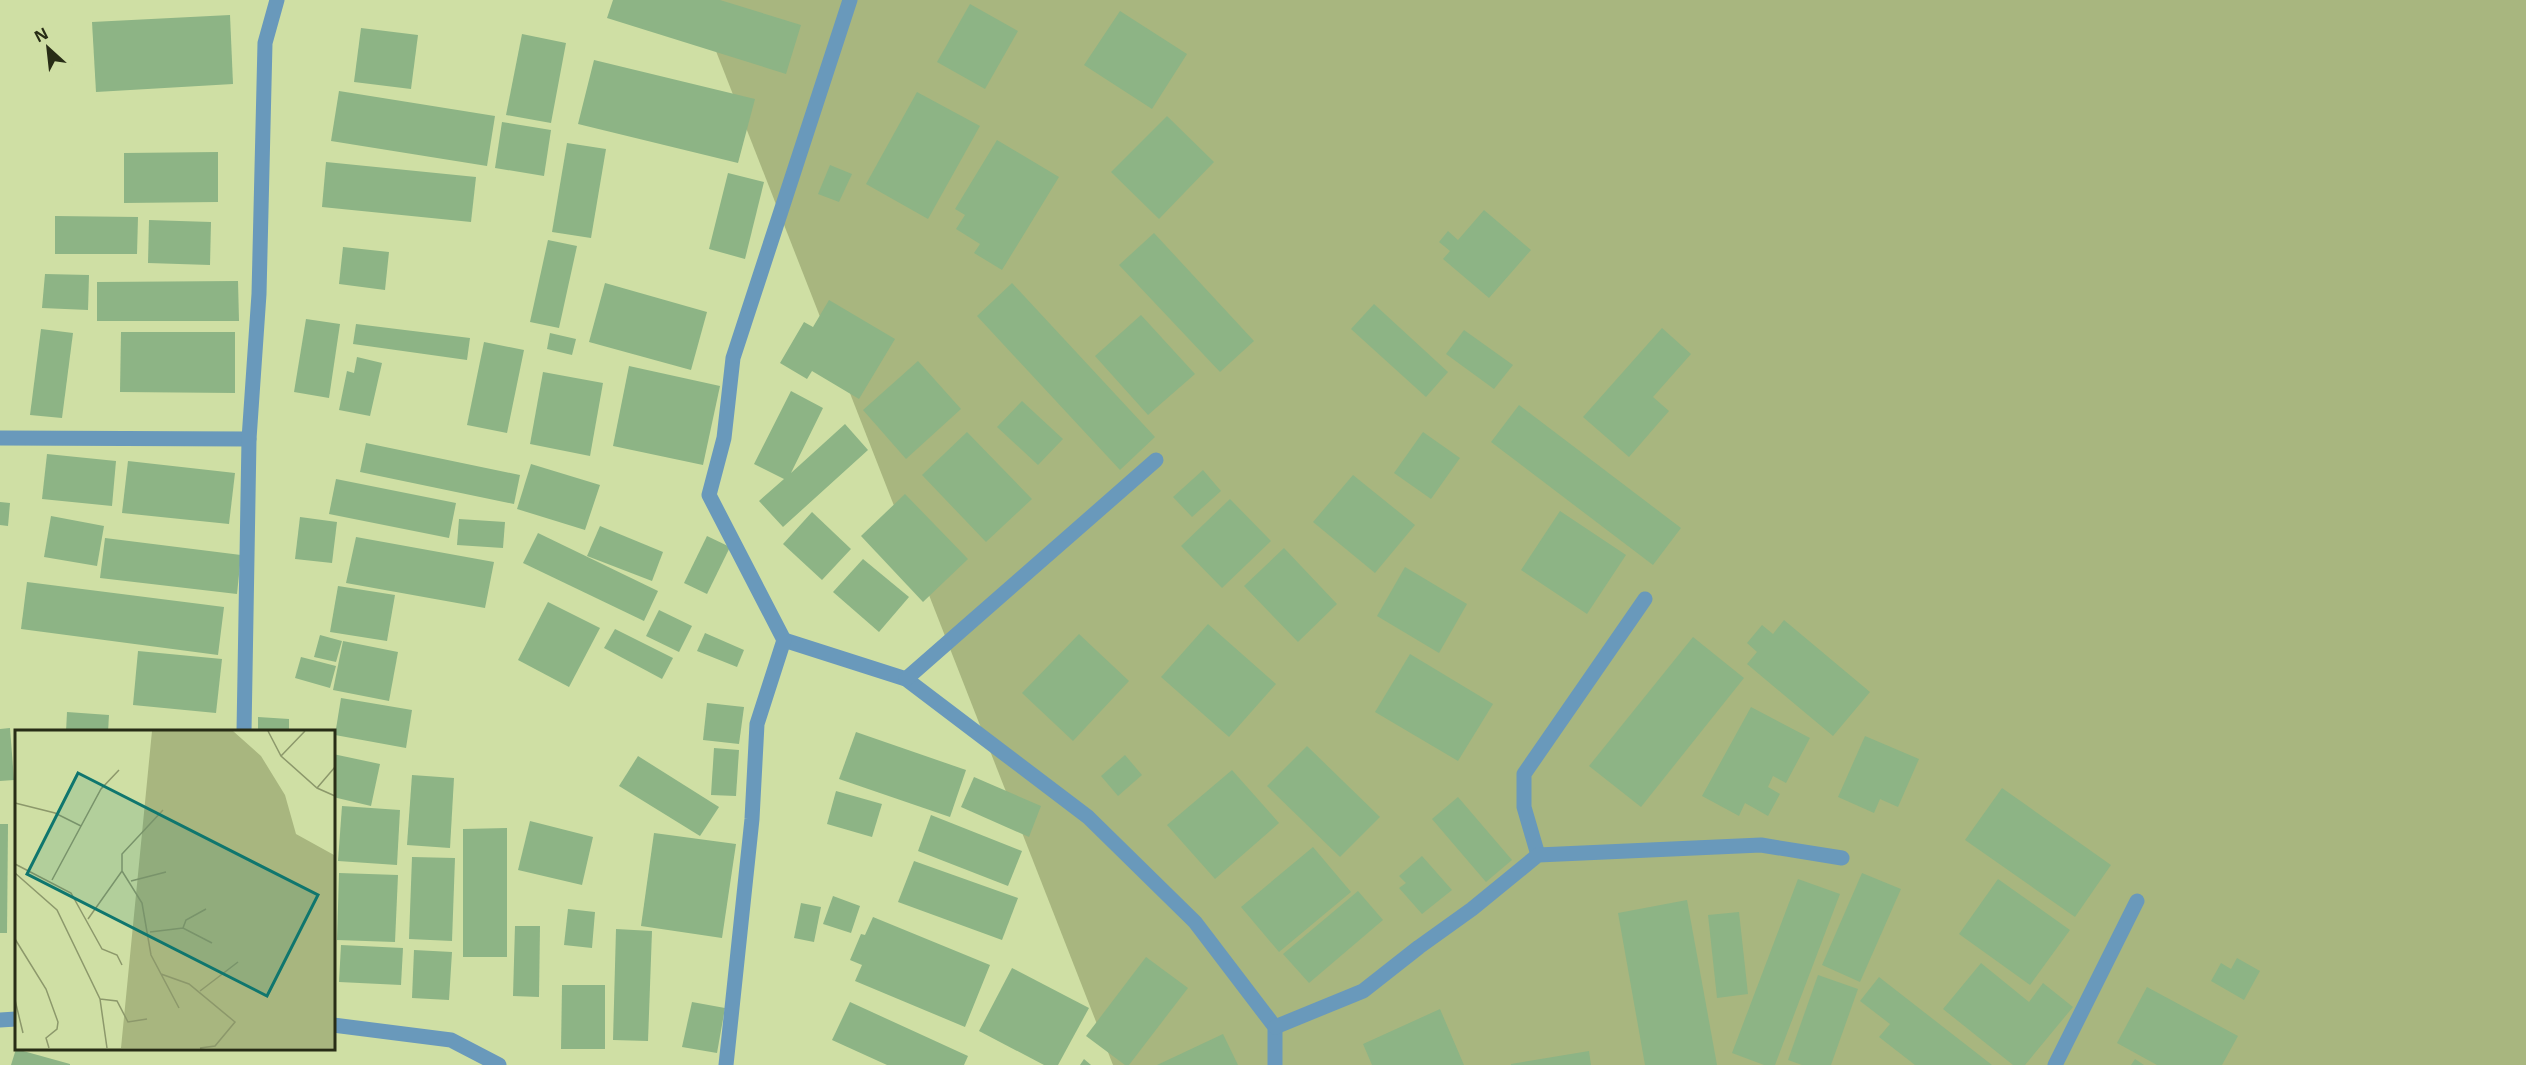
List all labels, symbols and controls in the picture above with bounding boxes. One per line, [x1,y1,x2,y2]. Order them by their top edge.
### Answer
north arrow [18,18,78,78]
text: N [30,22,52,47]
inset map [15,730,334,1050]

